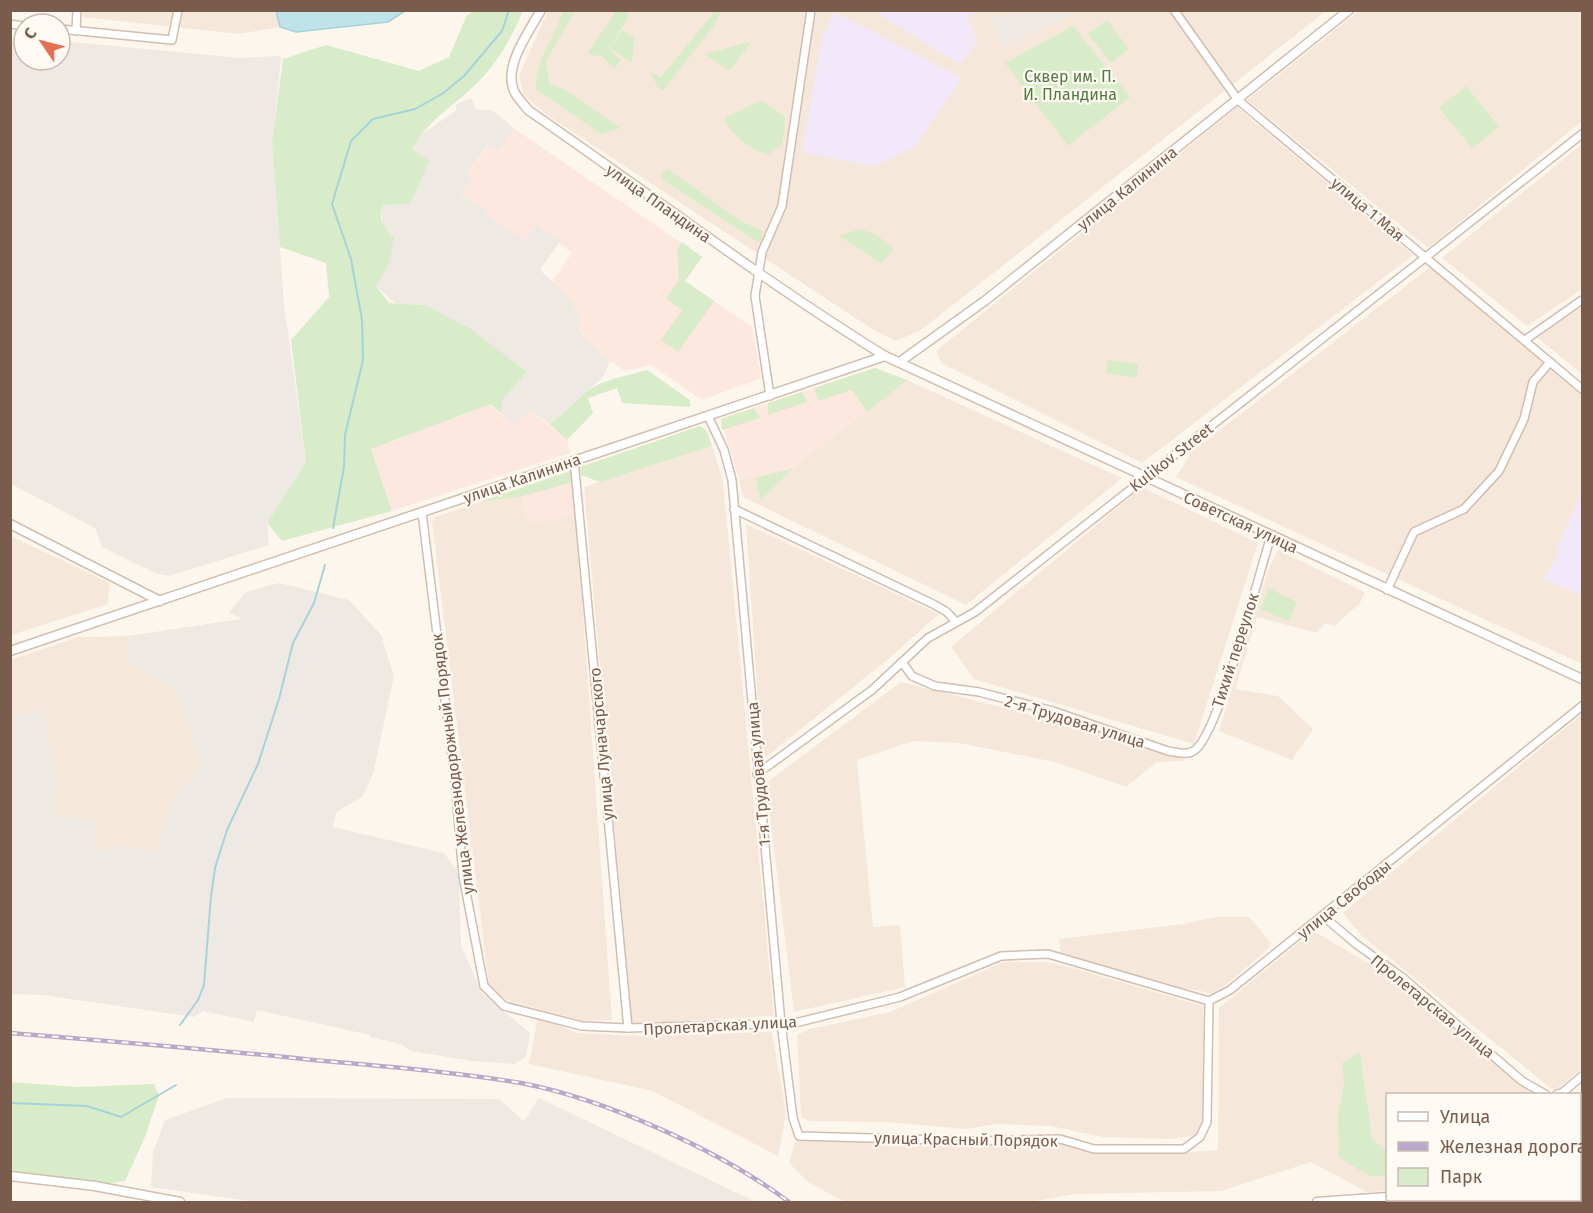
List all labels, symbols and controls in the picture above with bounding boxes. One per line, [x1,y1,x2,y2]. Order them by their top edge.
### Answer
north arrow [12,12,72,72]
text: С [20,24,41,43]
park label: Сквер им. П. И. Пландина [1023,67,1117,104]
street label: улица Калинина [1074,142,1181,234]
street label: улица Пландина [603,160,715,247]
street label: улица 1 Мая [1327,173,1408,246]
street label: Kulikov Street [1126,419,1217,496]
street label: улица Калинина [461,449,583,507]
street label: Советская улица [1181,488,1301,557]
street label: Тихий переулок [1208,590,1263,710]
street label: улица Железнодорожный Порядок [427,632,478,896]
street label: улица Луначарского [585,667,618,821]
street label: 2-я Трудовая улица [1002,691,1147,752]
street label: 1-я Трудовая улица [743,701,774,847]
street label: улица Свободы [1294,856,1395,943]
street label: Пролетарская улица [1367,951,1498,1062]
street label: Пролетарская улица [643,1012,797,1039]
legend [1386,1093,1581,1201]
text: Улица [1440,1106,1490,1128]
street label: улица Красный Порядок [874,1128,1059,1151]
text: Железная дорога [1440,1136,1587,1158]
text: Парк [1440,1166,1483,1188]

